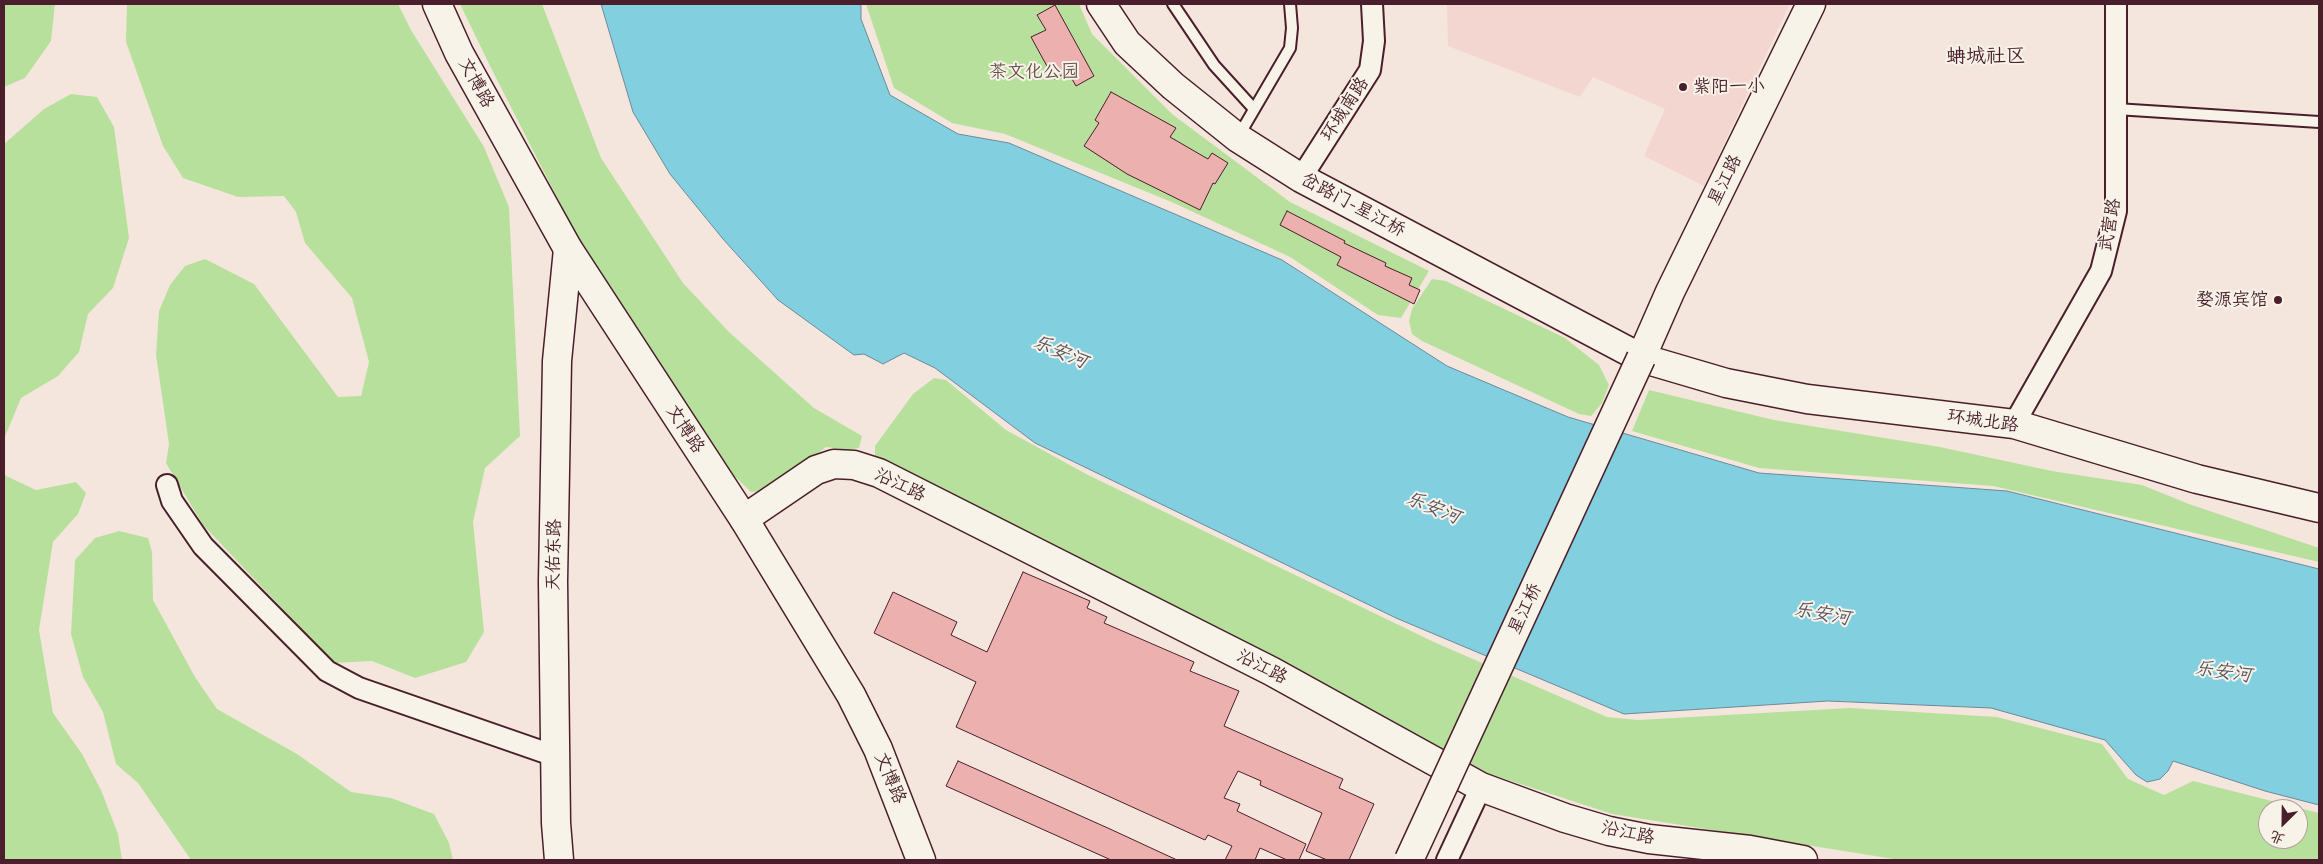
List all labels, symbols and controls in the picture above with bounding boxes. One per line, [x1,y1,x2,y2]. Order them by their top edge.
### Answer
district label: 蚺城社区 [1946,44,2026,68]
street label: 文博路 [453,54,499,112]
park label: 茶文化公园 [989,61,1079,83]
street label: 环城南路 [1316,73,1374,145]
place label: 紫阳一小 [1693,76,1765,98]
marker: 紫阳一小 [1677,81,1689,93]
street label: 星江路 [1703,151,1747,209]
street label: 岔路门-星江桥 [1297,168,1409,242]
street label: 武营路 [2095,197,2125,253]
place label: 婺源宾馆 [2196,289,2268,311]
marker: 婺源宾馆 [2272,294,2284,306]
water label: 乐安河 [1029,330,1091,374]
street label: 文博路 [661,400,709,458]
street label: 环城北路 [1946,405,2020,437]
street label: 沿江路 [871,464,929,506]
water label: 乐安河 [1402,487,1464,529]
street label: 天佑东路 [543,519,565,591]
street label: 星江桥 [1504,580,1546,638]
water label: 乐安河 [1792,598,1852,630]
street label: 沿江路 [1233,645,1291,689]
water label: 乐安河 [2193,657,2253,687]
street label: 文博路 [870,749,910,807]
north arrow [2258,799,2308,849]
street label: 沿江路 [1599,817,1657,849]
text: 北 [2268,827,2287,848]

